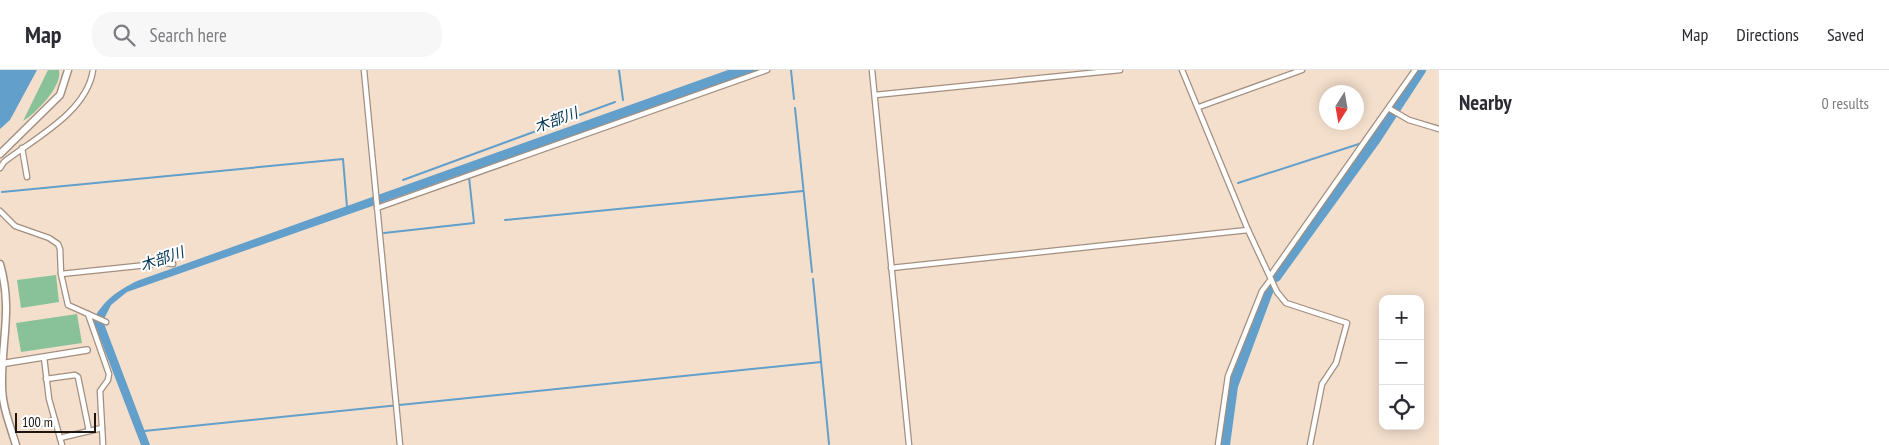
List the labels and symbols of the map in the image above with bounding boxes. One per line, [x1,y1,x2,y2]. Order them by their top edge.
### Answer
north arrow [1319,85,1364,130]
water label: 木部川 [531,102,582,136]
water label: 木部川 [137,242,188,275]
scale bar [15,410,96,433]

